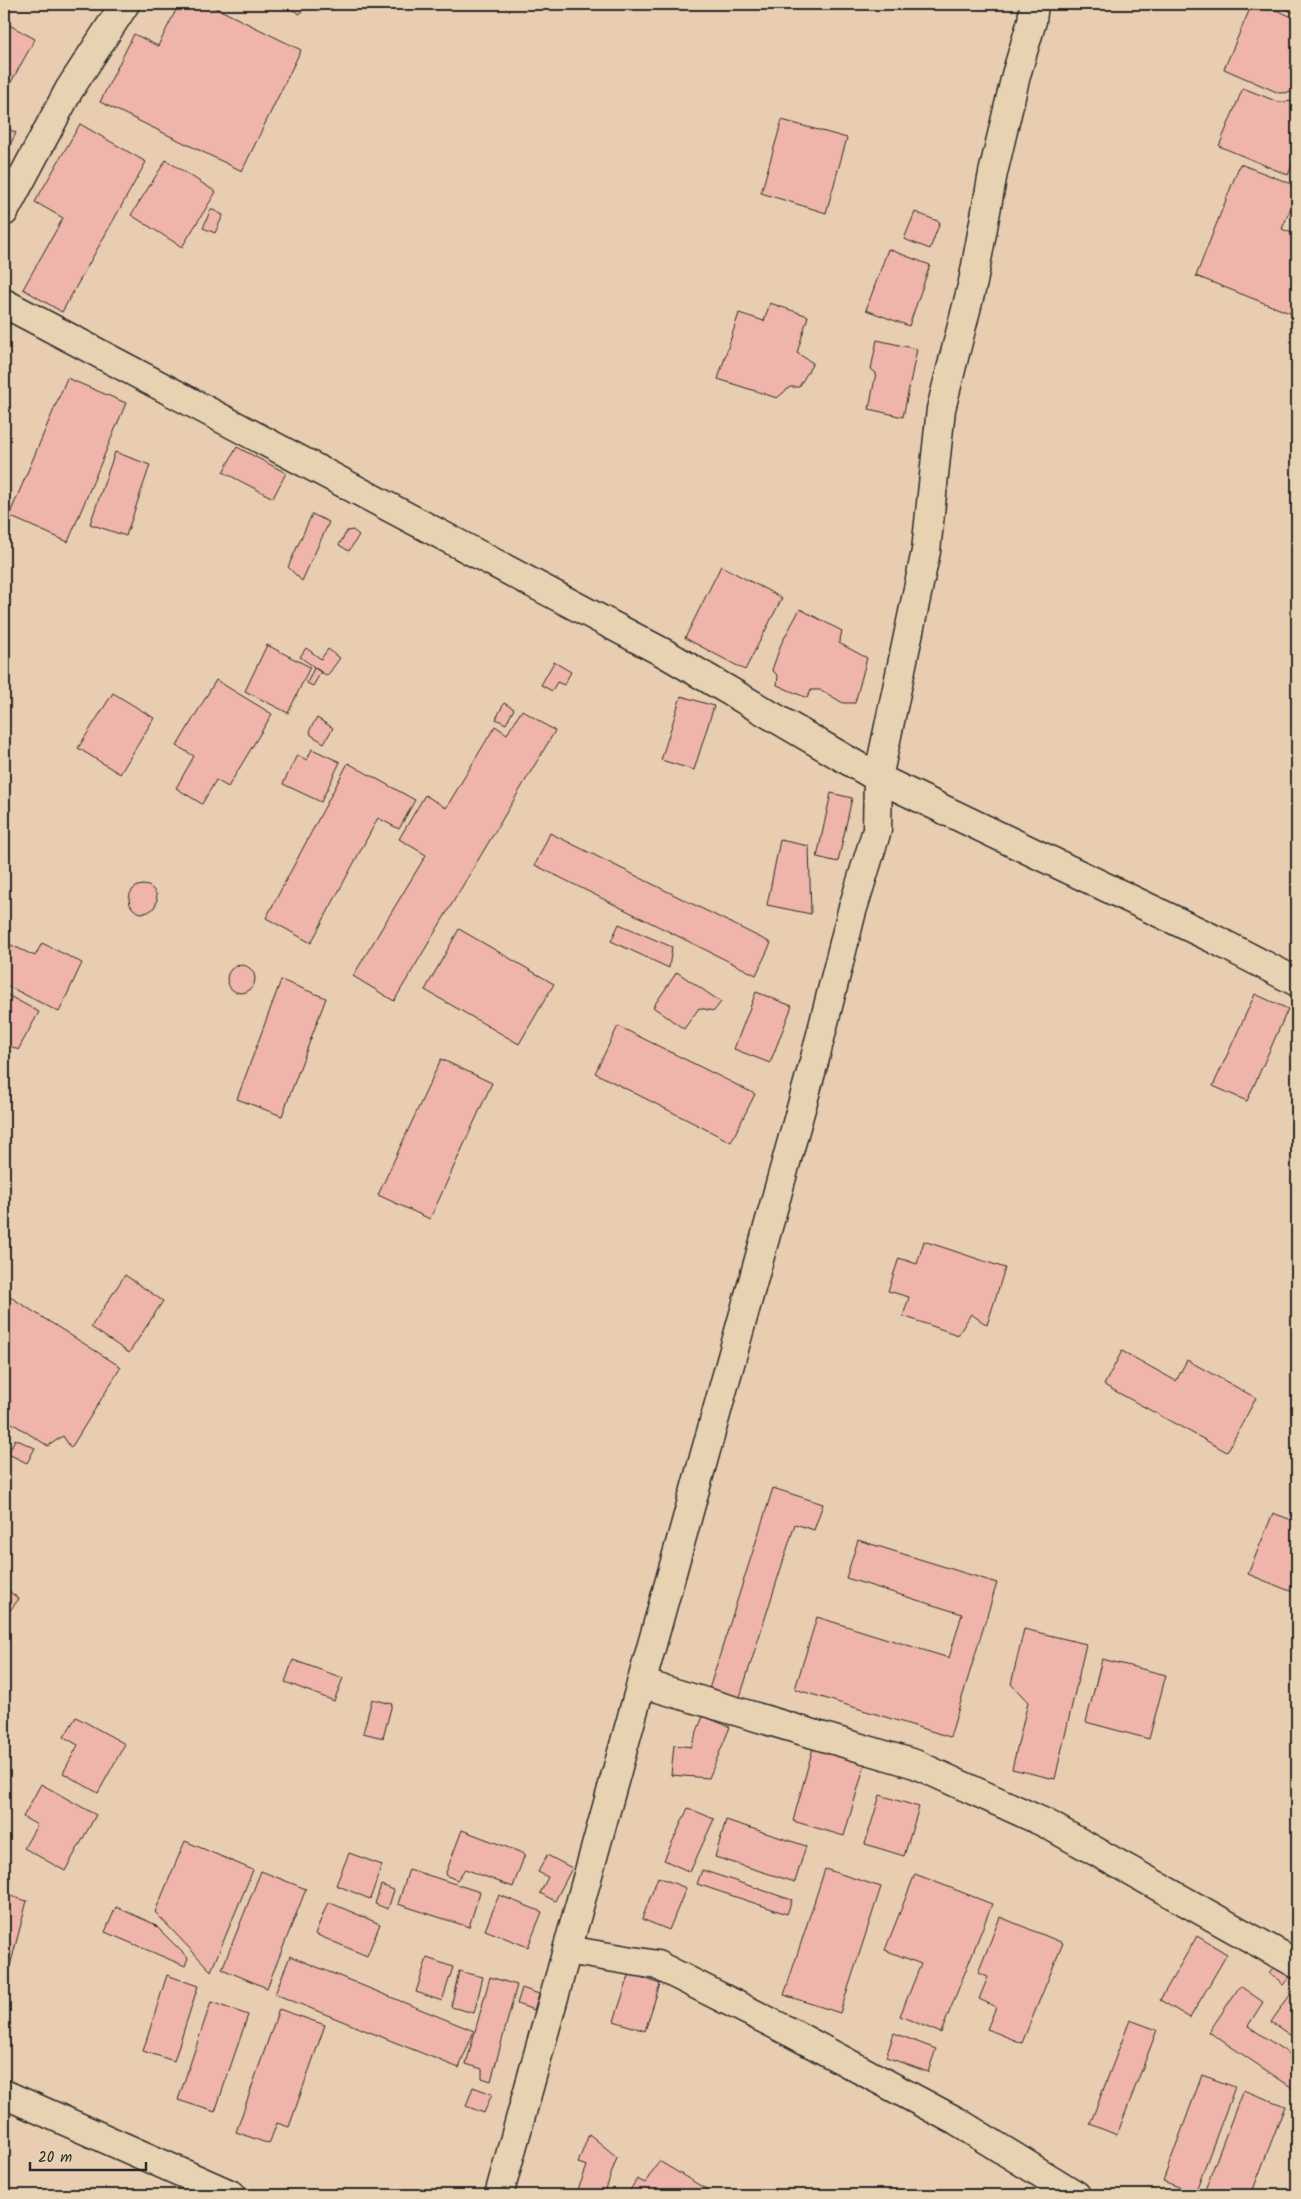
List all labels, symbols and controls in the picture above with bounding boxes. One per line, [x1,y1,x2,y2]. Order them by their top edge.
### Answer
scale bar [30,2139,146,2171]
text: 20 m [38,2146,72,2170]

